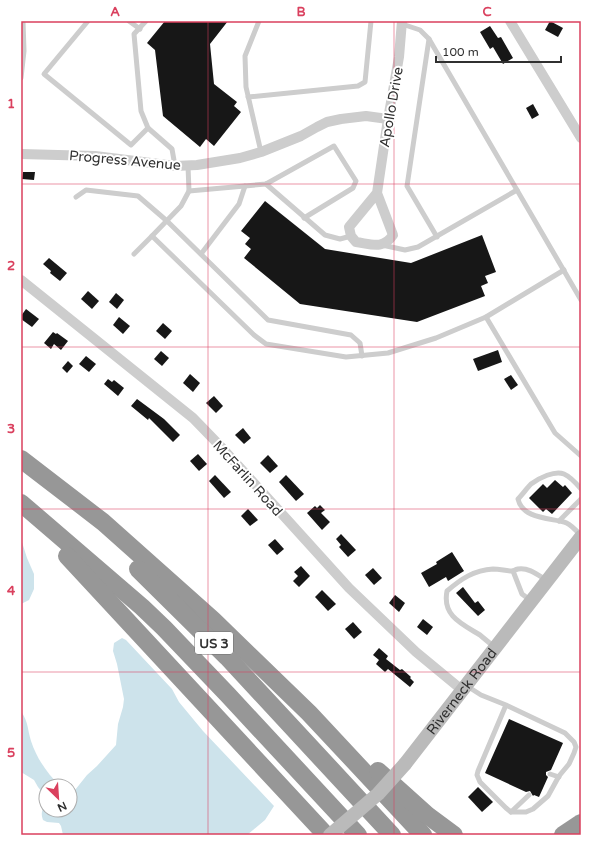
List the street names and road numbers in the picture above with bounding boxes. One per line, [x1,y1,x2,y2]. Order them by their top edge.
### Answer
street label: Apollo Drive [376,65,407,149]
street label: Progress Avenue [68,147,182,174]
street label: McFarlin Road [209,437,286,520]
road number: US 3 [195,632,233,654]
street label: Riverneck Road [423,645,501,738]

